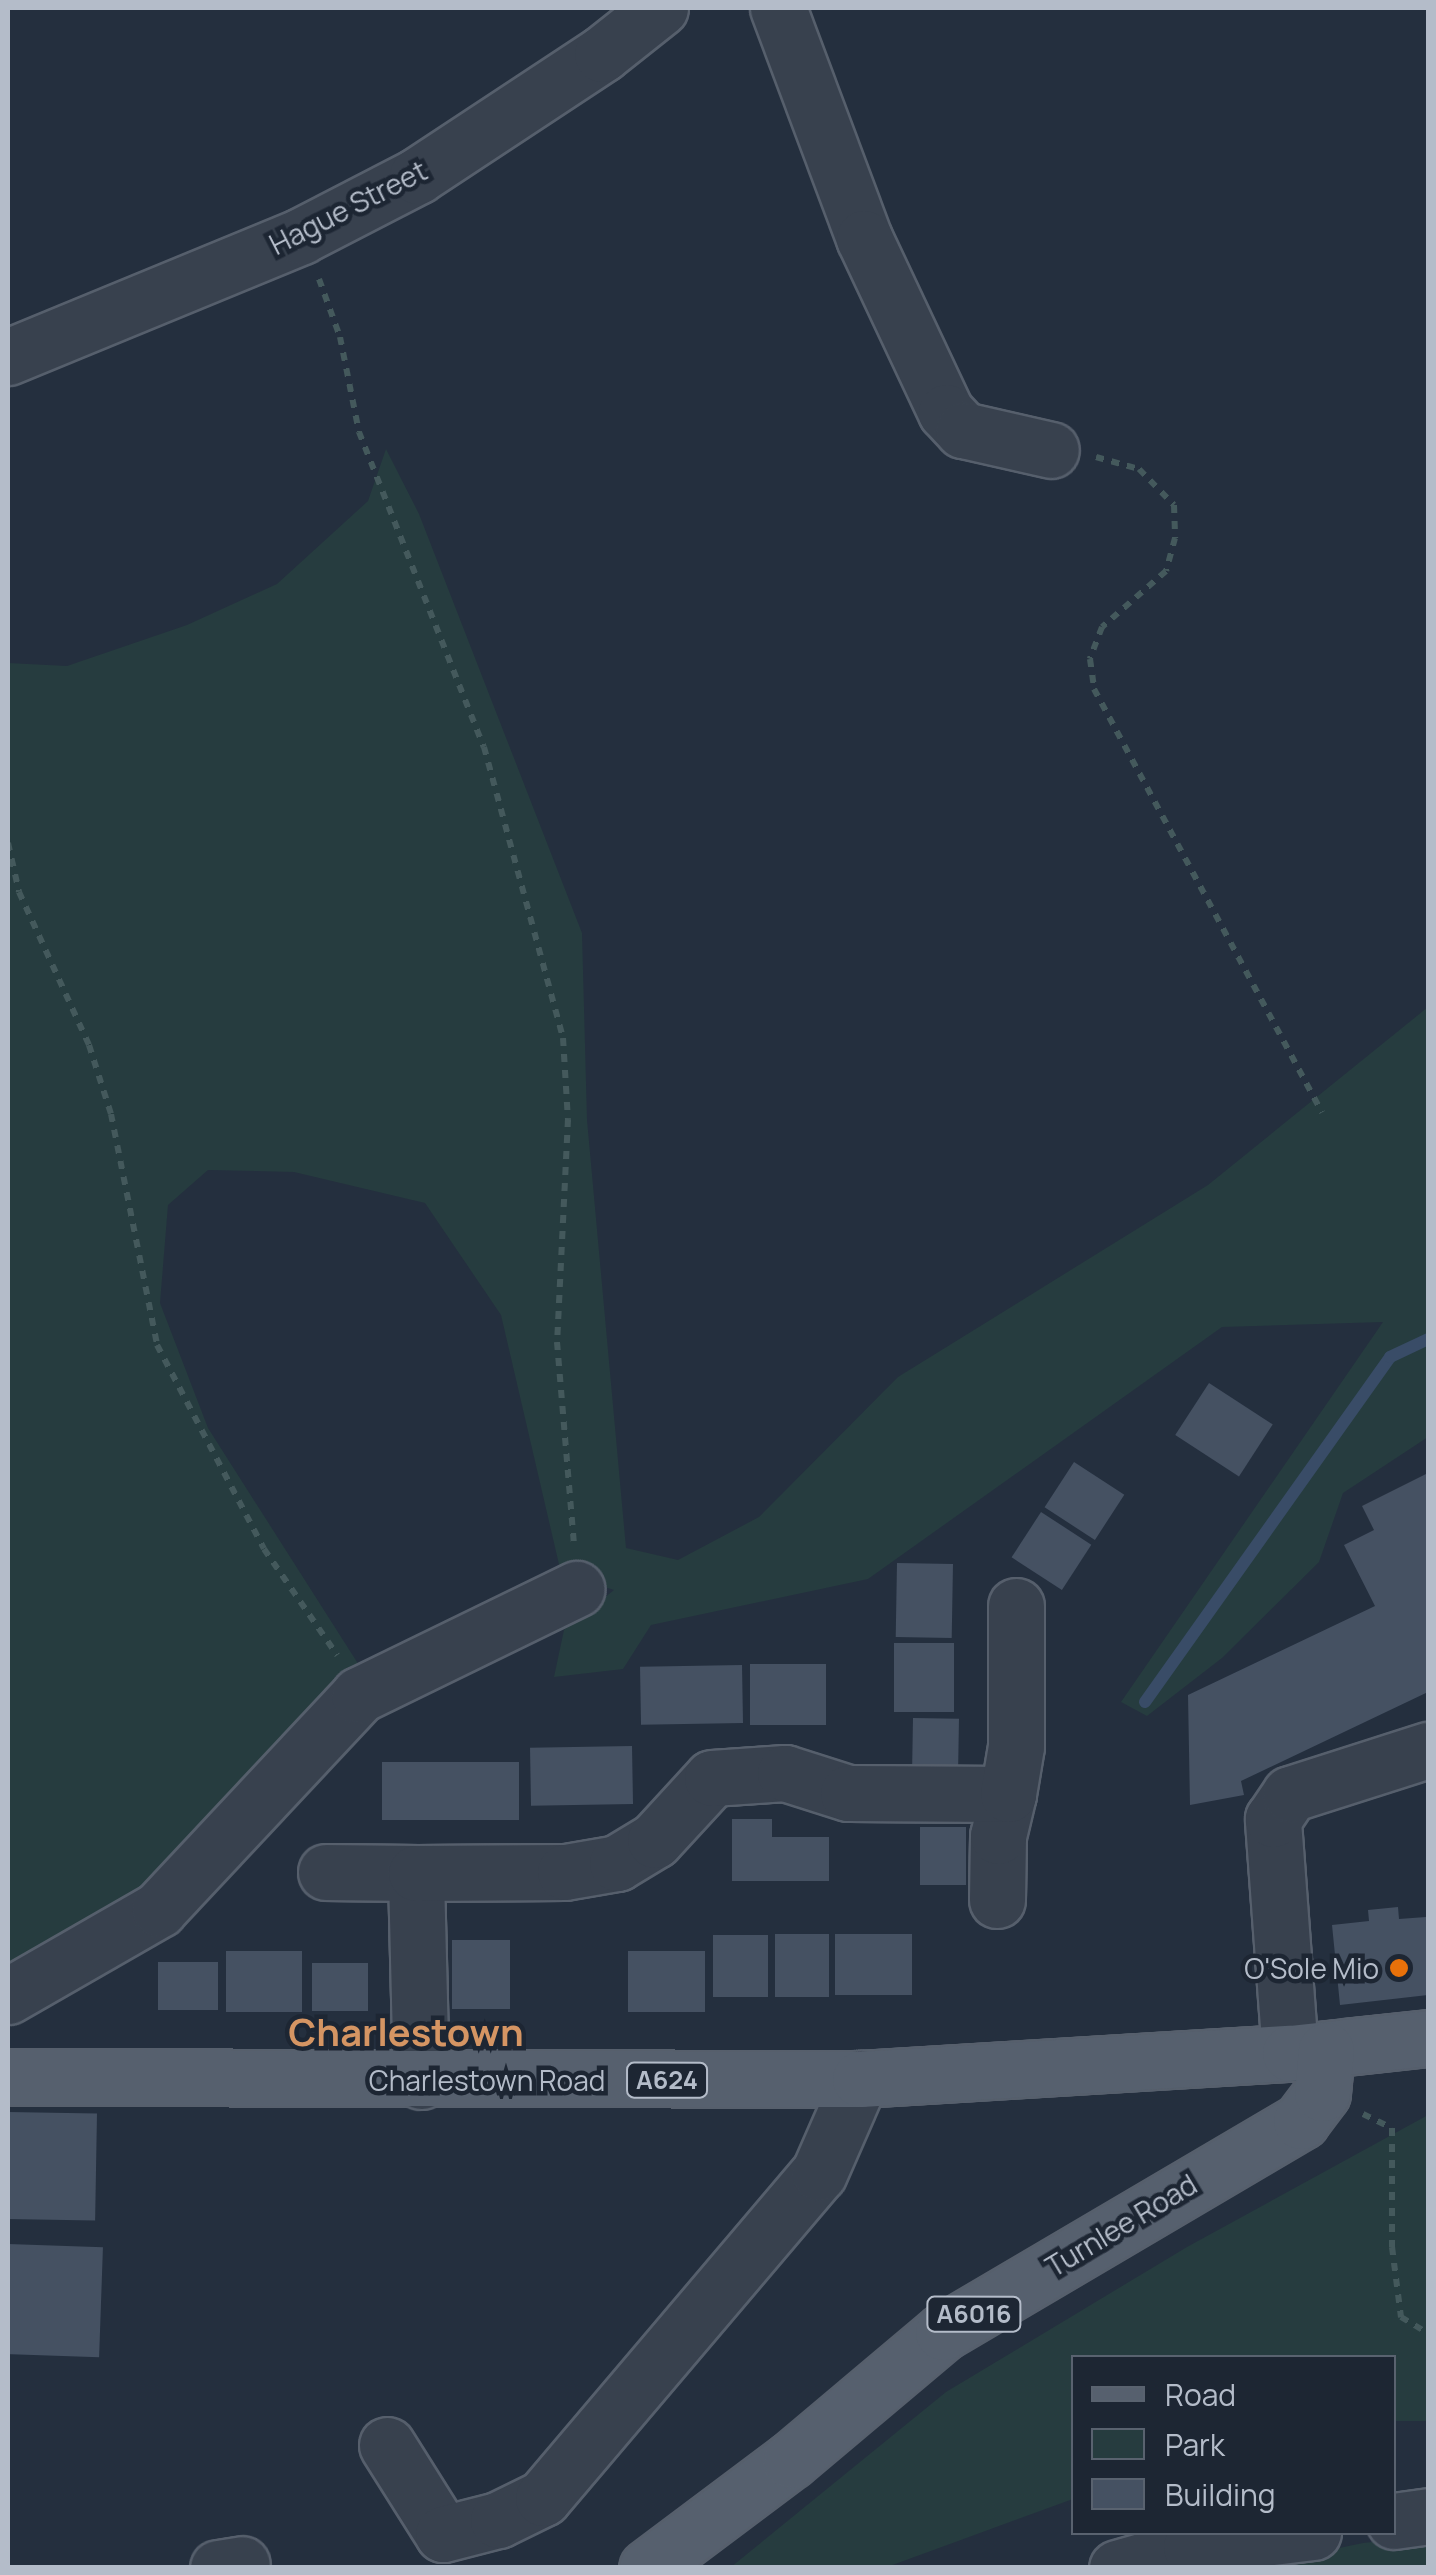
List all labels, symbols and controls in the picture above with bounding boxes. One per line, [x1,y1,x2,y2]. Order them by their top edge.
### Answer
street label: Hague Street [264,153,432,261]
place label: O'Sole Mio [1244,1951,1379,1985]
marker: O'Sole Mio [1388,1957,1410,1979]
district label: Charlestown [288,2009,524,2055]
road number: A624 [624,2060,710,2100]
street label: Charlestown Road [369,2063,605,2097]
street label: Turnlee Road [1040,2167,1202,2283]
road number: A6016 [924,2294,1024,2334]
legend [1071,2355,1396,2535]
text: Road [1165,2374,1236,2415]
text: Park [1165,2424,1225,2465]
text: Building [1165,2474,1276,2515]

